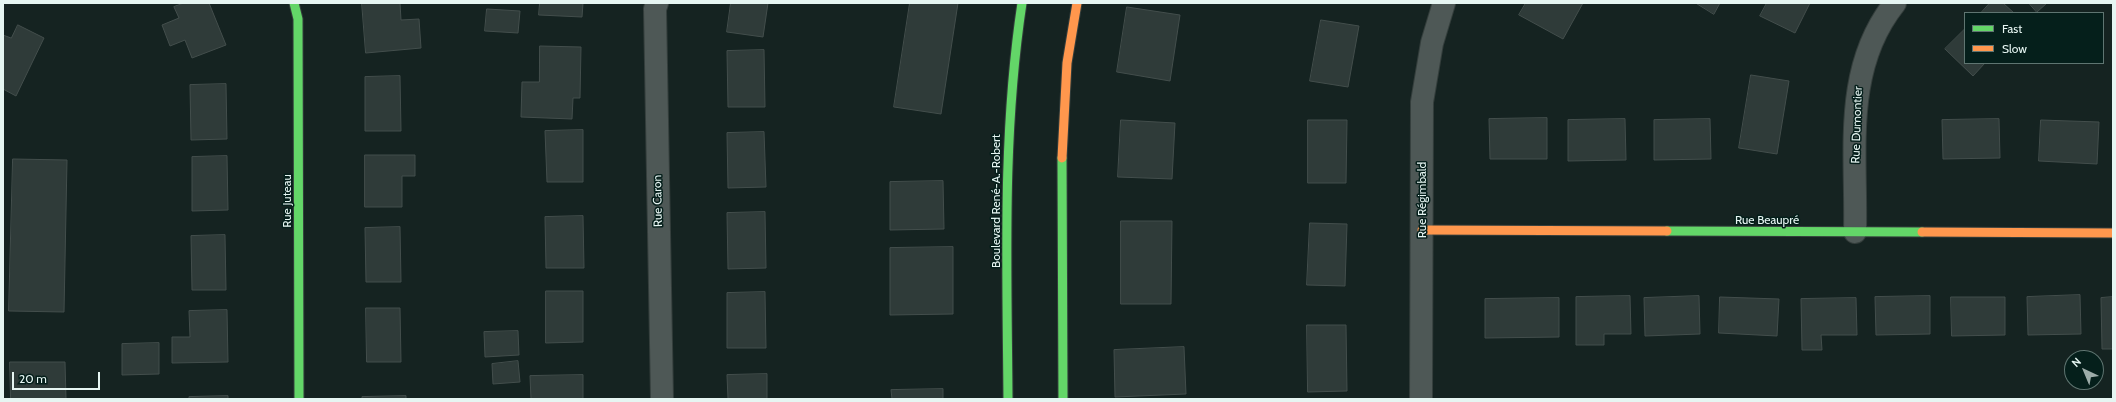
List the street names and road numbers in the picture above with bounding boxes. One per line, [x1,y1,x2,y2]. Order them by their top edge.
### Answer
street label: Rue Dumontier [1848,86,1866,164]
street label: Boulevard René-A.-Robert [989,134,1003,268]
street label: Rue Régimbald [1415,162,1429,238]
street label: Rue Juteau [280,174,294,228]
street label: Rue Caron [650,175,666,227]
street label: Rue Beaupré [1735,213,1799,227]

